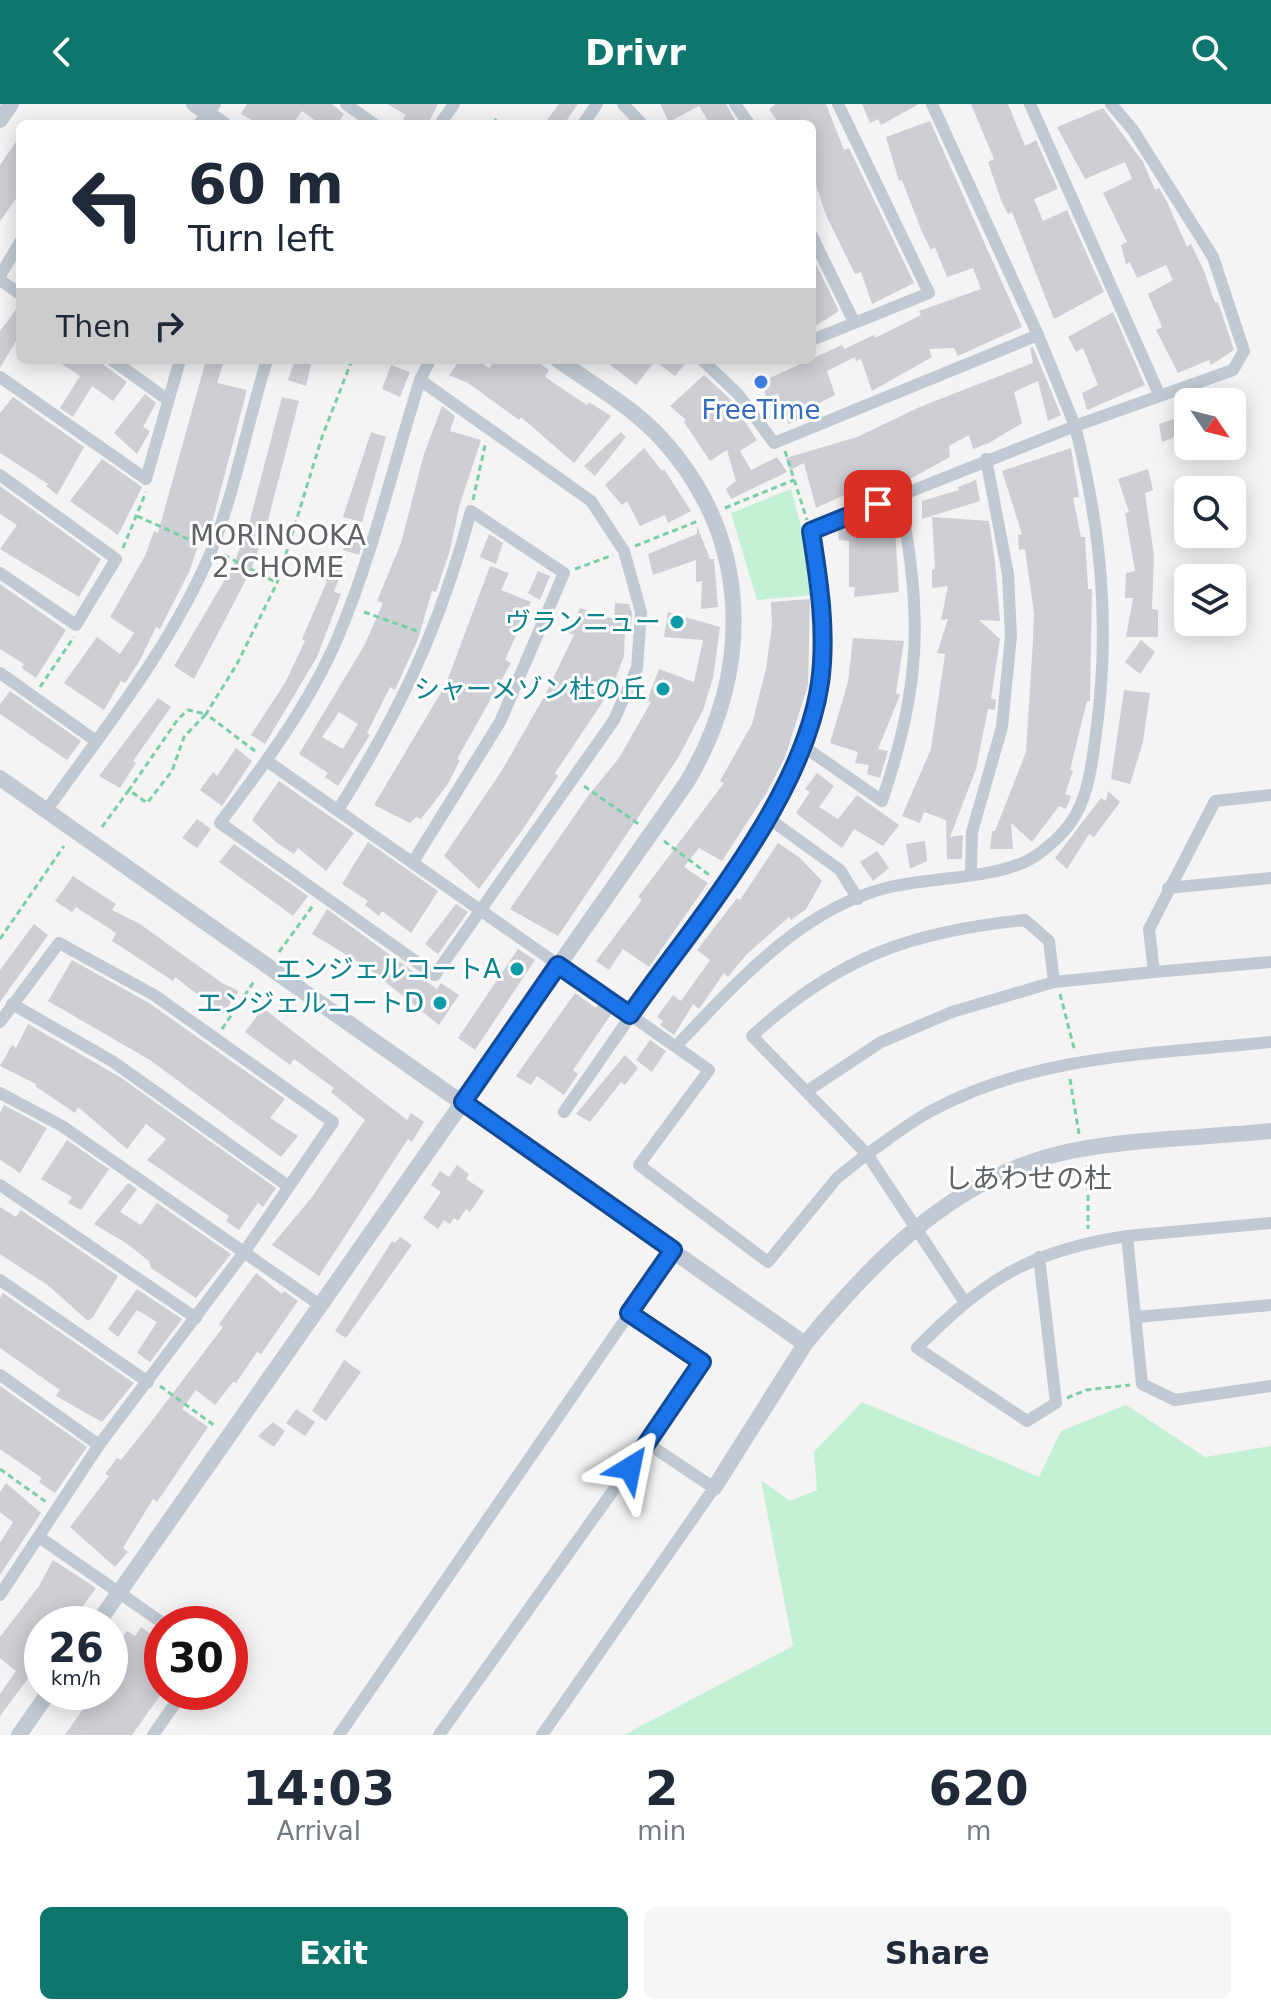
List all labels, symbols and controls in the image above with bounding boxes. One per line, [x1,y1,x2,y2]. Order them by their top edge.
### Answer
icon: back [40,30,84,74]
icon: search [1187,30,1231,74]
text: Drivr [585,32,686,73]
text: 60 m [188,151,344,216]
icon: left [56,152,160,256]
text: Turn left [188,218,334,259]
icon: right [147,304,191,348]
text: Then [56,309,131,344]
marker: FreeTime [752,373,770,391]
north arrow [1174,388,1246,460]
map controls [1174,388,1246,636]
place label: FreeTime [702,395,820,425]
pin [844,470,912,538]
button: search [1174,476,1246,548]
icon: arrive [856,482,900,526]
district label: MORINOOKA 2-CHOME [190,519,366,584]
button: layers [1174,564,1246,636]
place label: ヴランニュー [505,607,661,637]
marker: ヴランニュー [668,613,686,631]
place label: シャーメゾン杜の丘 [414,674,647,704]
marker: シャーメゾン杜の丘 [654,680,672,698]
place label: エンジェルコートA [276,954,501,984]
marker: エンジェルコートA [508,960,526,978]
place label: エンジェルコートD [196,988,424,1018]
marker: エンジェルコートD [431,994,449,1012]
district label: しあわせの杜 [944,1162,1112,1195]
position arrow [588,1426,672,1510]
speed limit sign: 30 [144,1606,248,1710]
text: 26 [48,1625,104,1671]
text: km/h [51,1666,101,1690]
text: 14:03 [242,1760,395,1816]
text: 2 [645,1760,678,1816]
text: 620 [929,1760,1029,1816]
text: Arrival [276,1816,361,1846]
text: min [637,1816,686,1846]
text: m [966,1816,991,1846]
button: Exit [40,1907,628,1999]
button: Share [644,1907,1231,1999]

